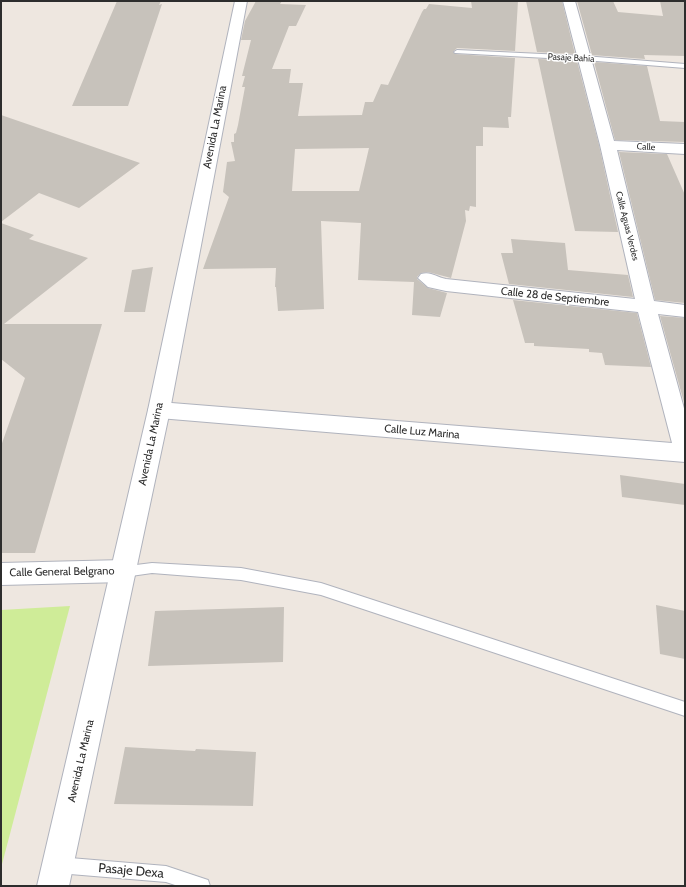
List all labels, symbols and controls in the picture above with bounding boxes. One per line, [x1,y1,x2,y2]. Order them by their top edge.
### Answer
street label: Pasaje Bahía [547,51,595,65]
street label: Avenida La Marina [200,84,230,170]
street label: Calle [636,141,656,153]
street label: Calle Aguas Verdes [613,190,641,262]
street label: Calle 28 de Septiembre [500,285,610,309]
street label: Avenida La Marina [136,401,166,487]
street label: Calle Luz Marina [384,422,460,442]
street label: Calle General Belgrano [9,564,115,580]
street label: Avenida La Marina [65,718,97,804]
street label: Pasaje Dexa [98,860,164,882]

